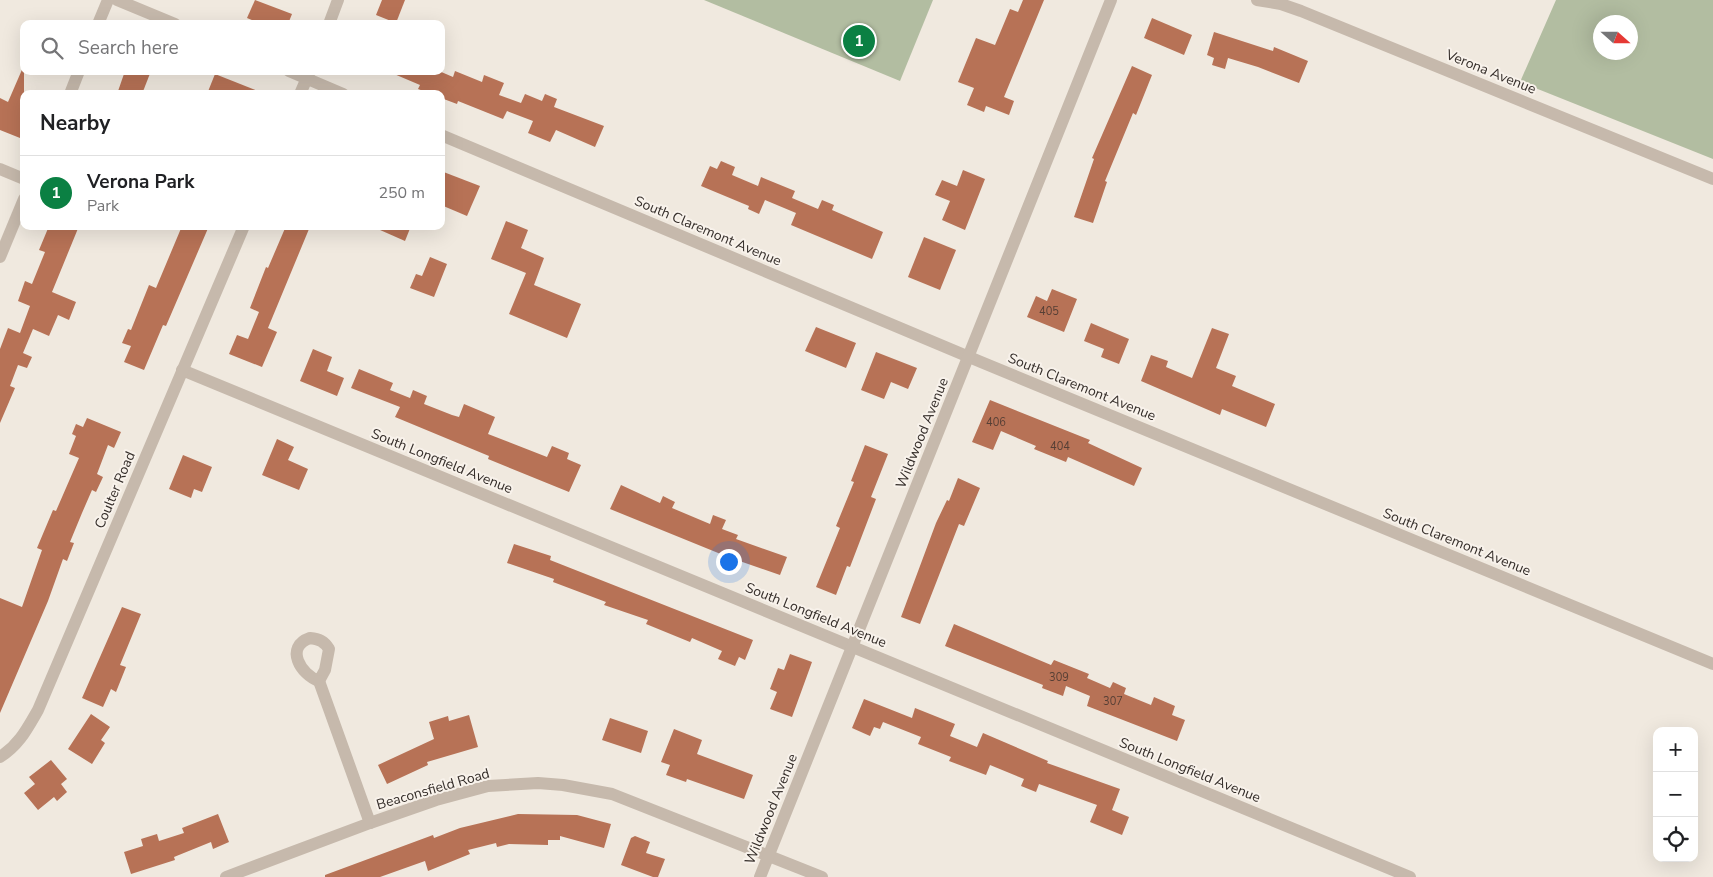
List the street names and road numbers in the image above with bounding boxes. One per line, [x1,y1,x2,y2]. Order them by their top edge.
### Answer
street label: Verona Avenue [1442,45,1539,99]
street label: South Claremont Avenue [632,191,784,271]
street label: South Claremont Avenue [1005,349,1159,425]
street label: Wildwood Avenue [891,375,953,491]
street label: South Longfield Avenue [368,424,516,498]
street label: Coulter Road [90,449,140,531]
street label: South Claremont Avenue [1380,504,1534,580]
street label: South Longfield Avenue [742,578,890,652]
street label: South Longfield Avenue [1116,733,1264,807]
street label: Wildwood Avenue [740,751,802,867]
street label: Beaconsfield Road [374,764,492,814]

